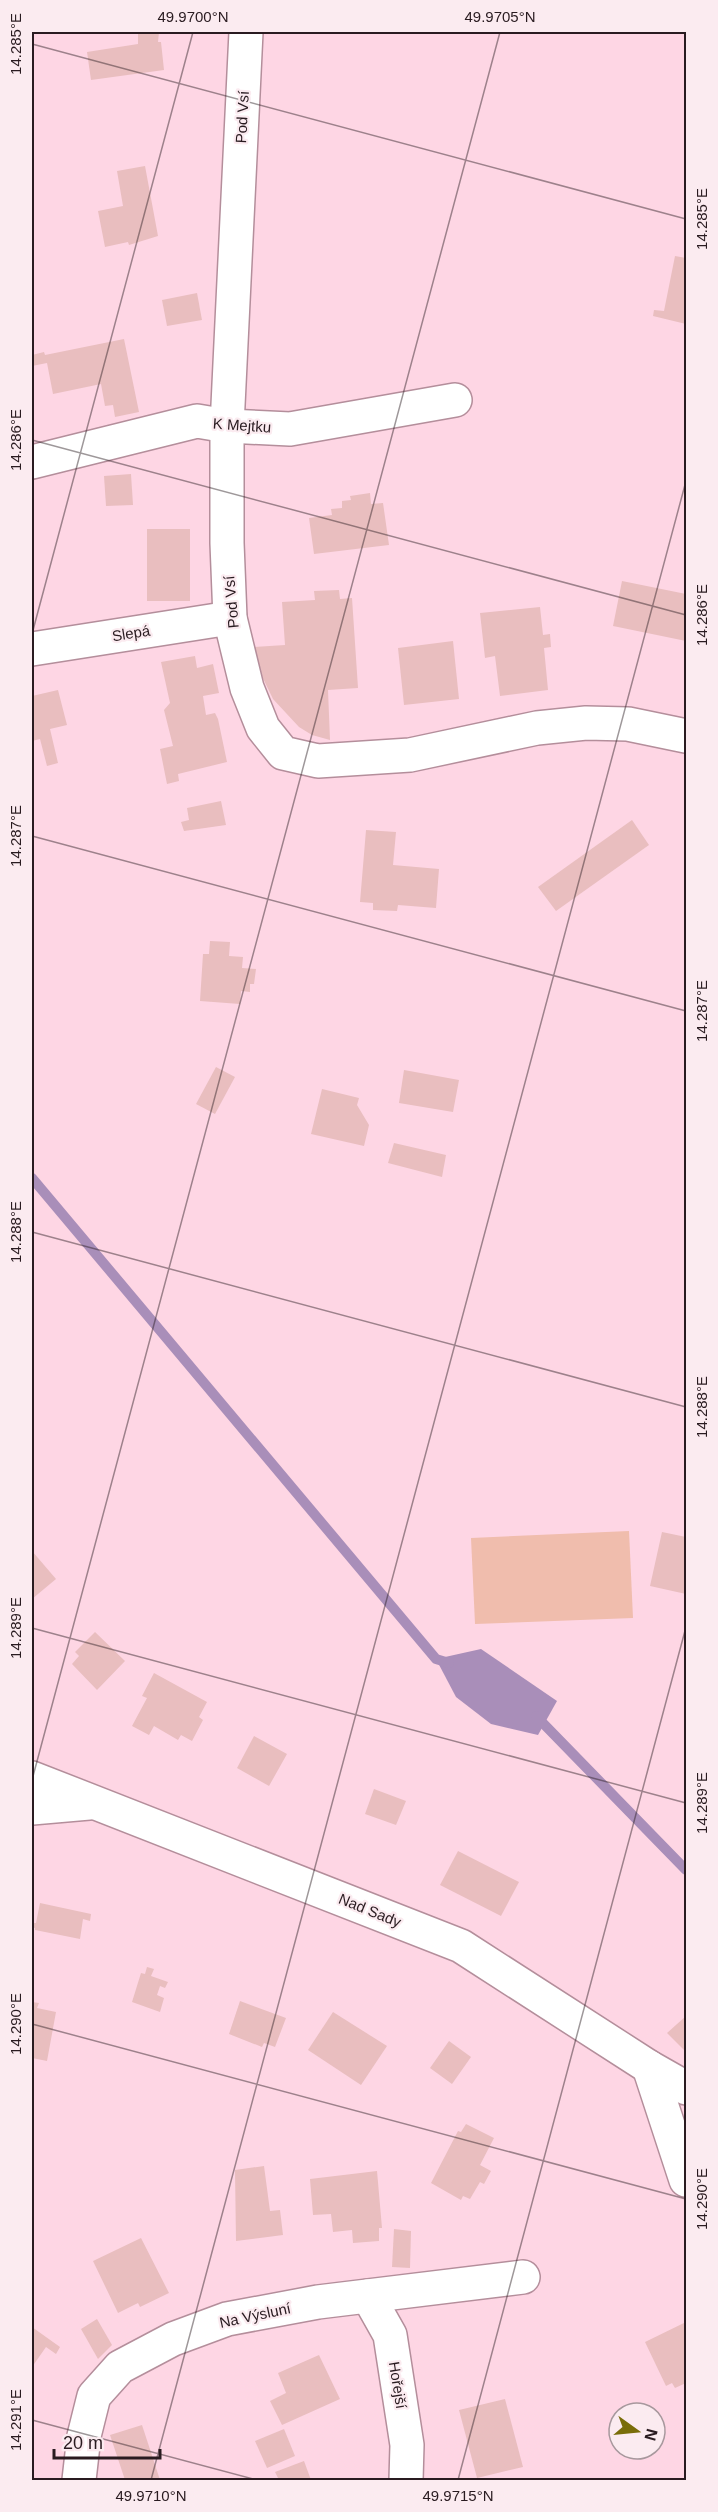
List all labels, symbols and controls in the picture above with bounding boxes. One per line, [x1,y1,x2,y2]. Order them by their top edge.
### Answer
text: 49.9700°N [157,8,229,25]
text: 49.9705°N [464,8,536,25]
text: 14.285°E [7,13,24,75]
street label: Pod Vsí [232,89,252,144]
text: 14.285°E [693,188,710,250]
text: 14.286°E [7,409,24,471]
street label: K Mejtku [212,414,272,436]
street label: Pod Vsí [220,574,242,629]
text: 14.286°E [693,584,710,646]
street label: Slepá [111,622,152,644]
text: 14.287°E [7,805,24,867]
text: 14.287°E [693,980,710,1042]
text: 14.288°E [7,1201,24,1263]
text: 14.288°E [693,1376,710,1438]
text: 14.289°E [7,1597,24,1659]
text: 14.289°E [693,1772,710,1834]
street label: Nad Sady [336,1890,404,1930]
text: 14.290°E [7,1993,24,2055]
text: 14.290°E [693,2168,710,2230]
street label: Na Výsluní [218,2299,293,2331]
street label: Hořejší [386,2360,410,2411]
text: 14.291°E [7,2389,24,2451]
north arrow [607,2401,667,2461]
scale bar [54,2422,160,2460]
text: N [641,2427,661,2443]
text: 20 m [63,2433,103,2453]
text: 49.9710°N [115,2487,187,2504]
text: 49.9715°N [422,2487,494,2504]

